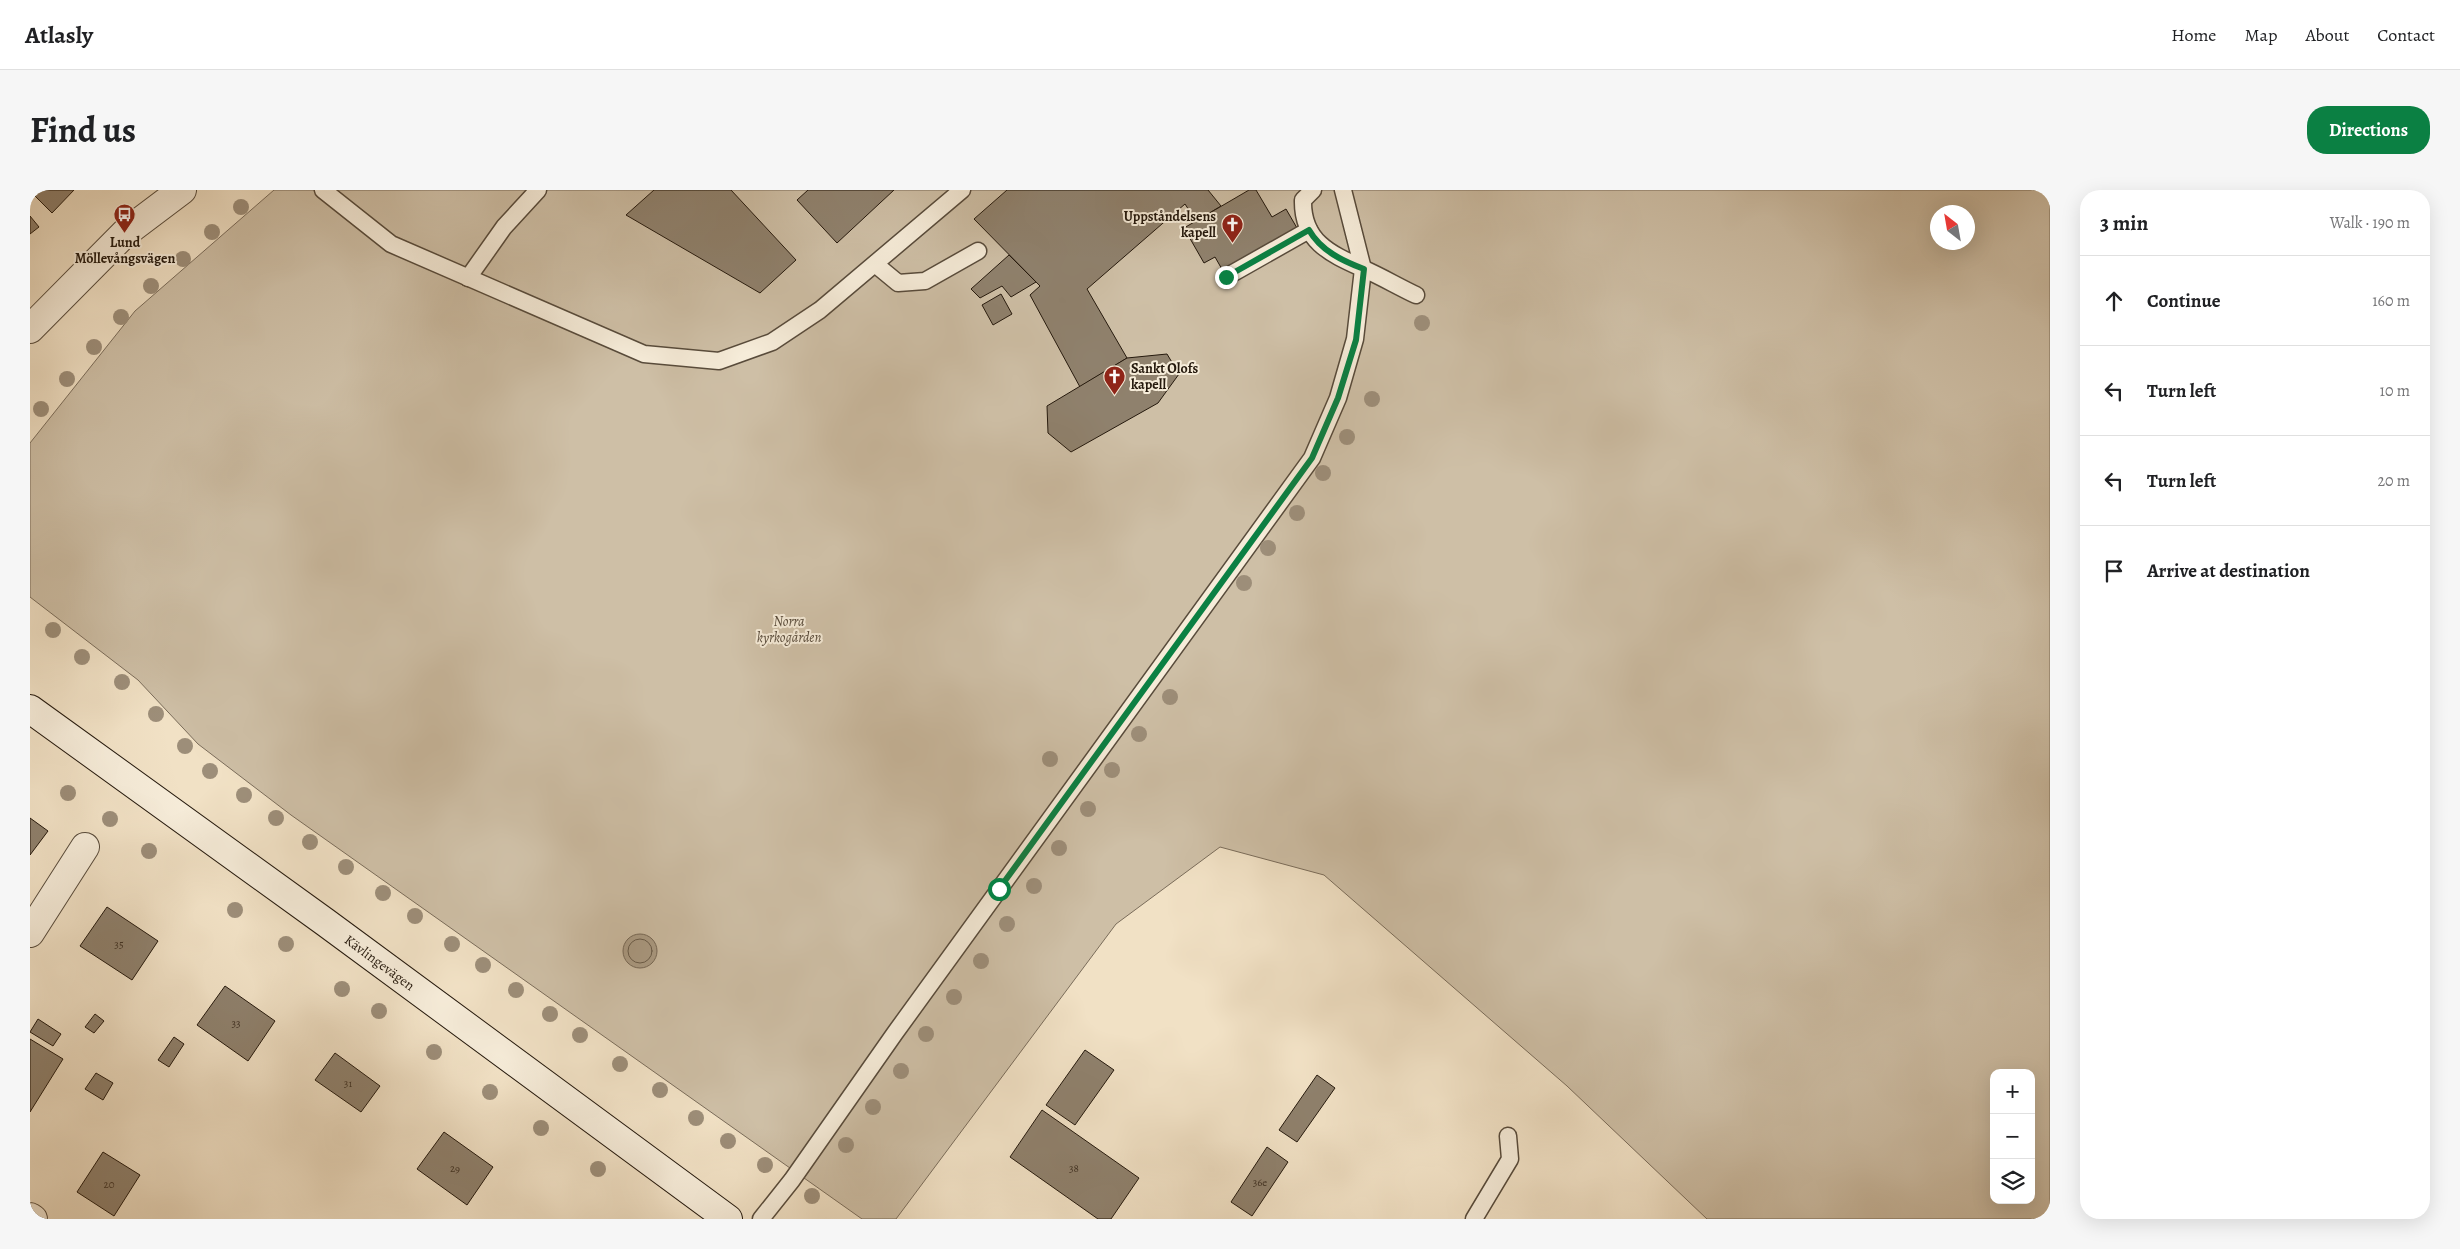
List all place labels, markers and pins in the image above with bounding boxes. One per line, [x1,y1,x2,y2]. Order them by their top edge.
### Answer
bus stop icon: Lund Möllevångsvägen [113,202,137,233]
place label: Uppståndelsens kapell [1124,207,1216,242]
church icon: Uppståndelsens kapell [1220,212,1244,243]
place label: Lund Möllevångsvägen [75,233,175,268]
place label: Sankt Olofs kapell [1131,359,1198,394]
church icon: Sankt Olofs kapell [1103,364,1127,395]

